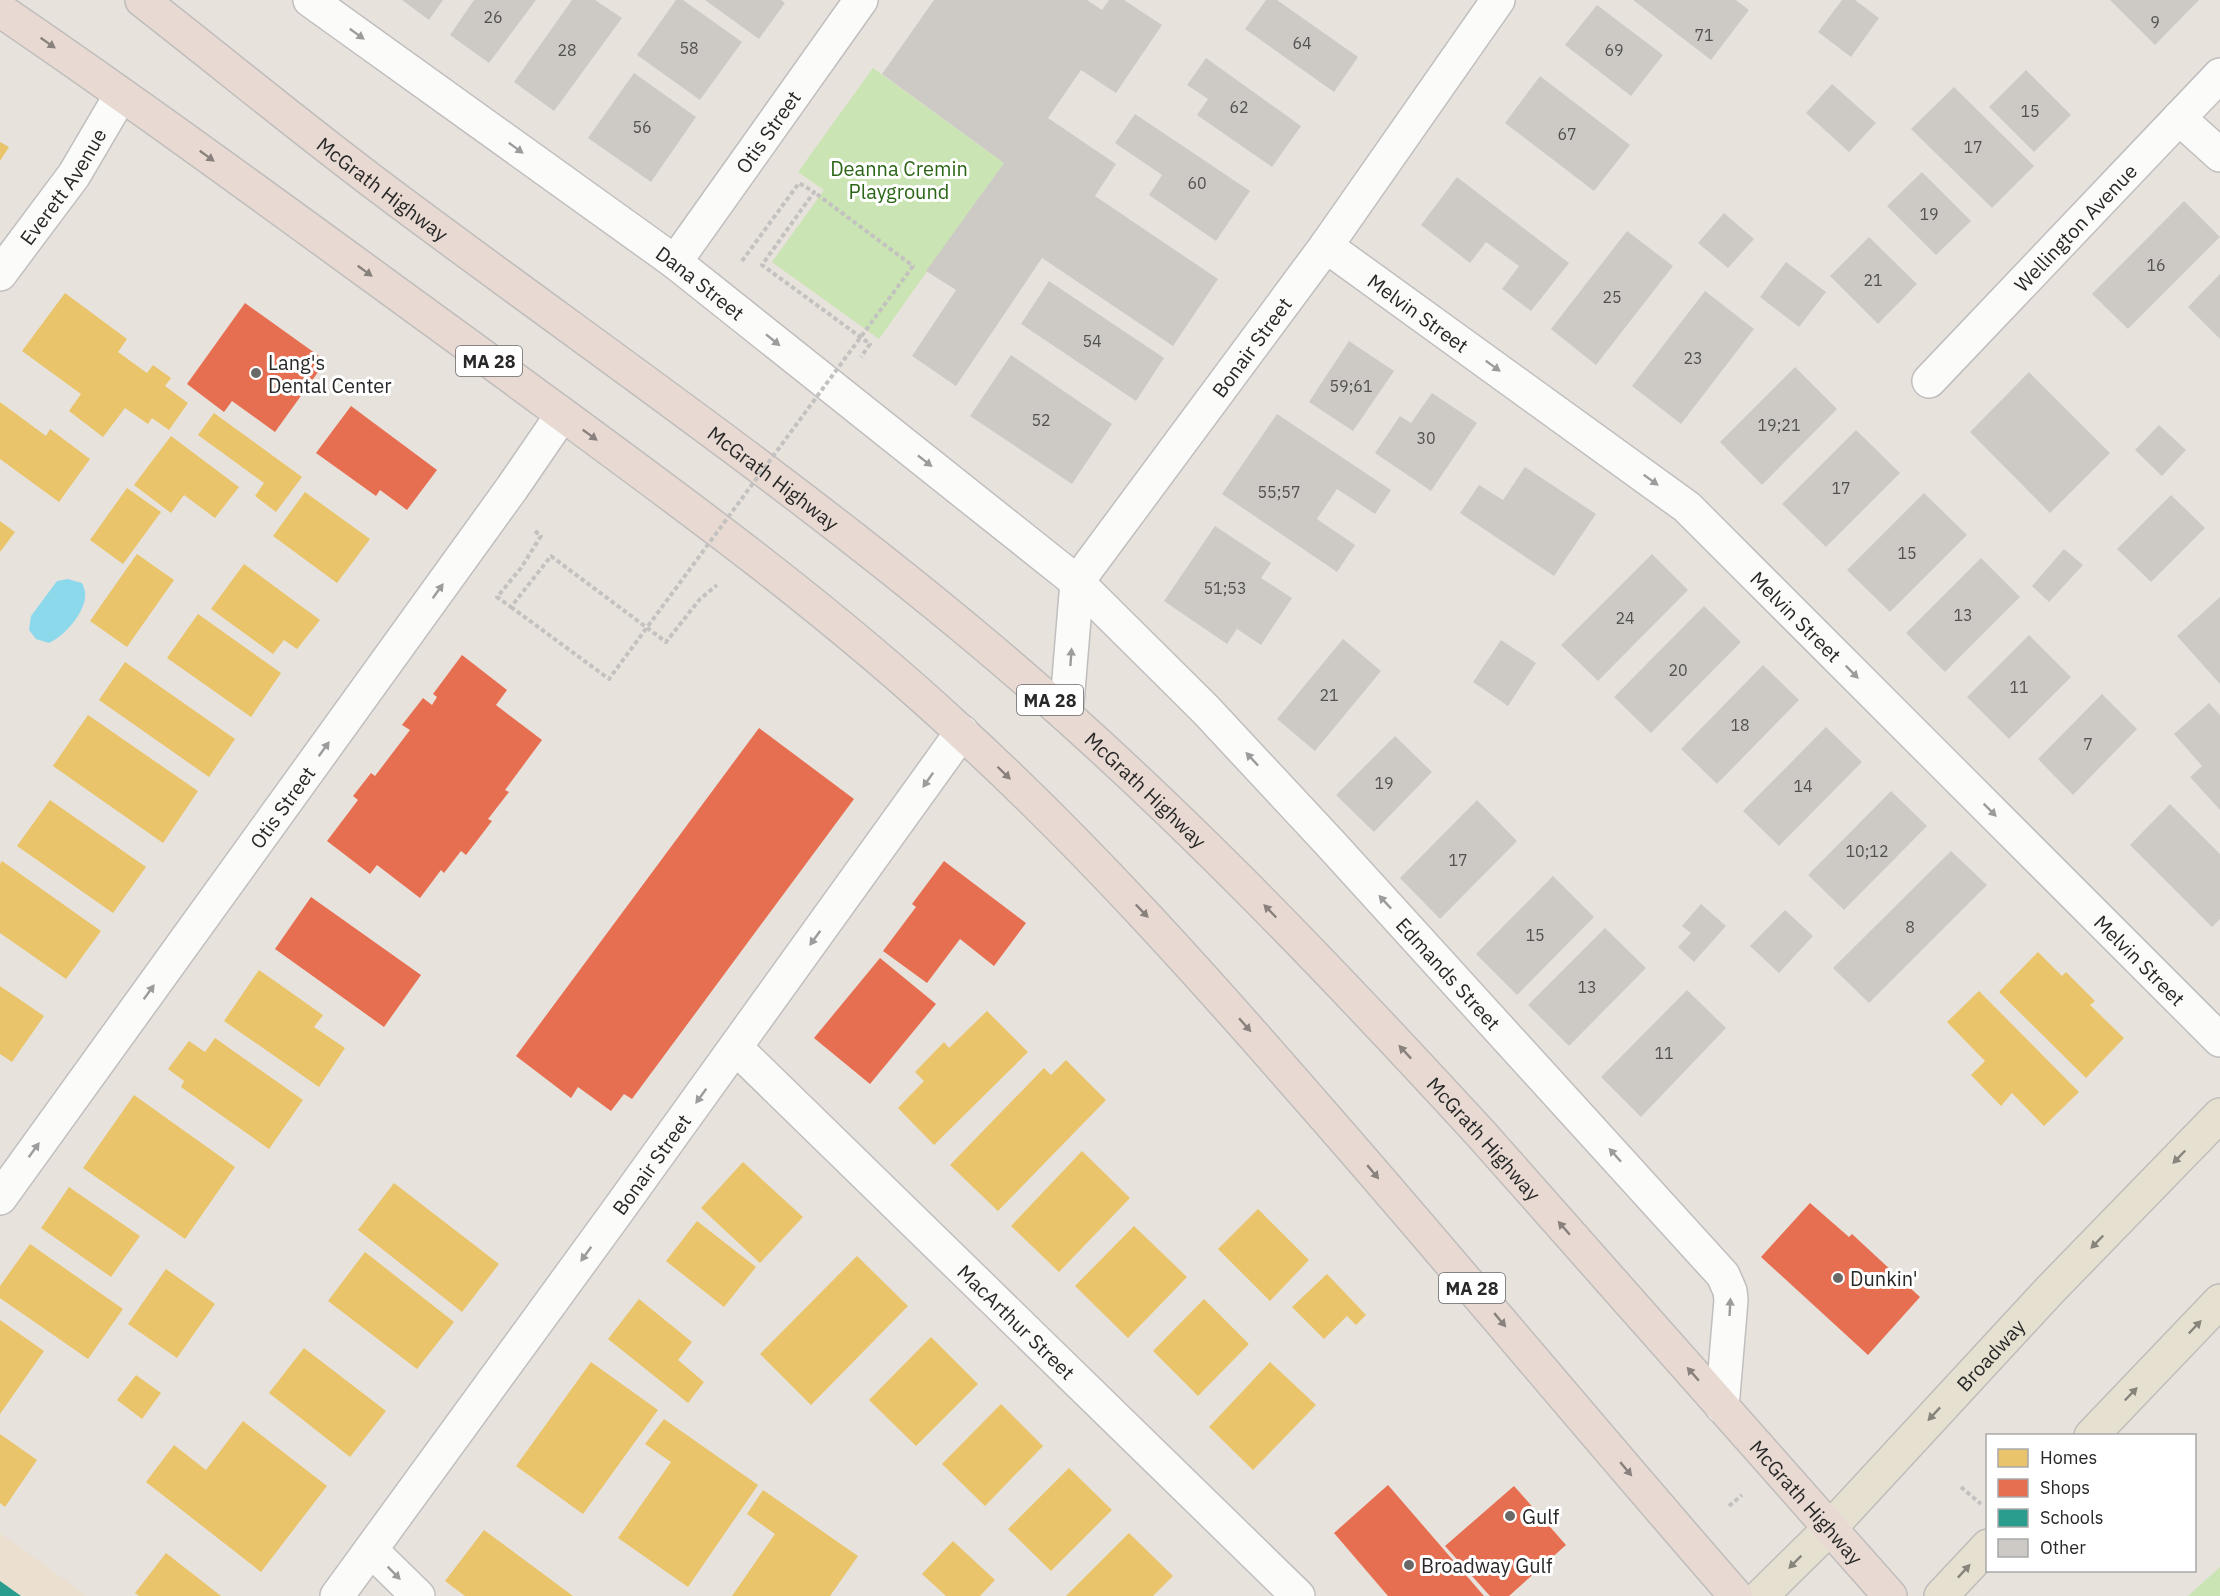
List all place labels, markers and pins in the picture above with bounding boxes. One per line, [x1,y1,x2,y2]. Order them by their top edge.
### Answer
place label: Lang's Dental Center [268,349,392,399]
marker: Lang's Dental Center [249,366,263,380]
place label: Dunkin' [1850,1265,1918,1292]
marker: Dunkin' [1831,1271,1845,1285]
place label: Gulf [1522,1503,1560,1530]
marker: Gulf [1503,1509,1517,1523]
place label: Broadway Gulf [1421,1552,1553,1579]
marker: Broadway Gulf [1402,1558,1416,1572]

